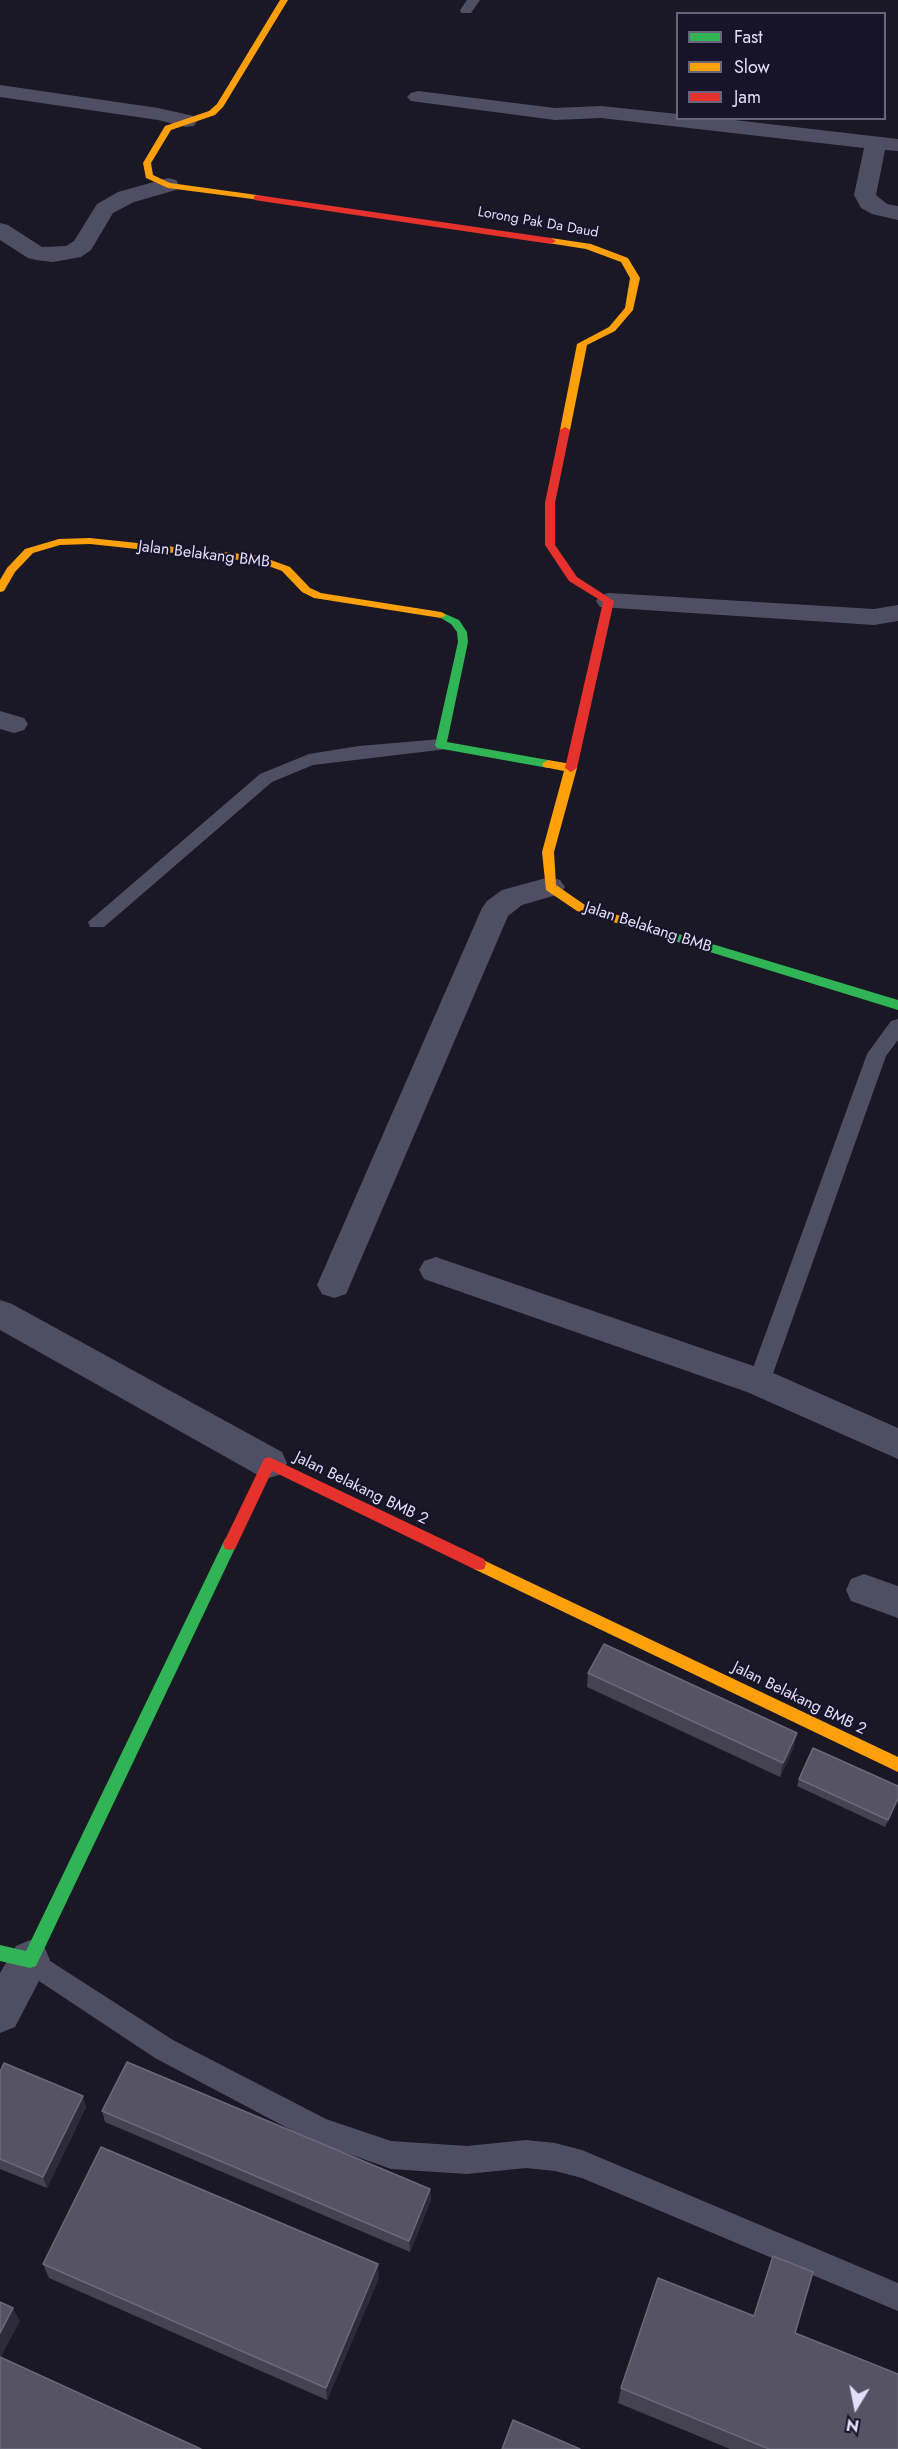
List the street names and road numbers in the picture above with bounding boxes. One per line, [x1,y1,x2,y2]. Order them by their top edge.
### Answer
street label: Lorong Pak Da Daud [476,204,600,242]
street label: Jalan Belakang BMB [137,537,271,573]
street label: Jalan Belakang BMB [582,898,714,958]
street label: Jalan Belakang BMB 2 [291,1448,431,1530]
street label: Jalan Belakang BMB 2 [729,1658,869,1740]

